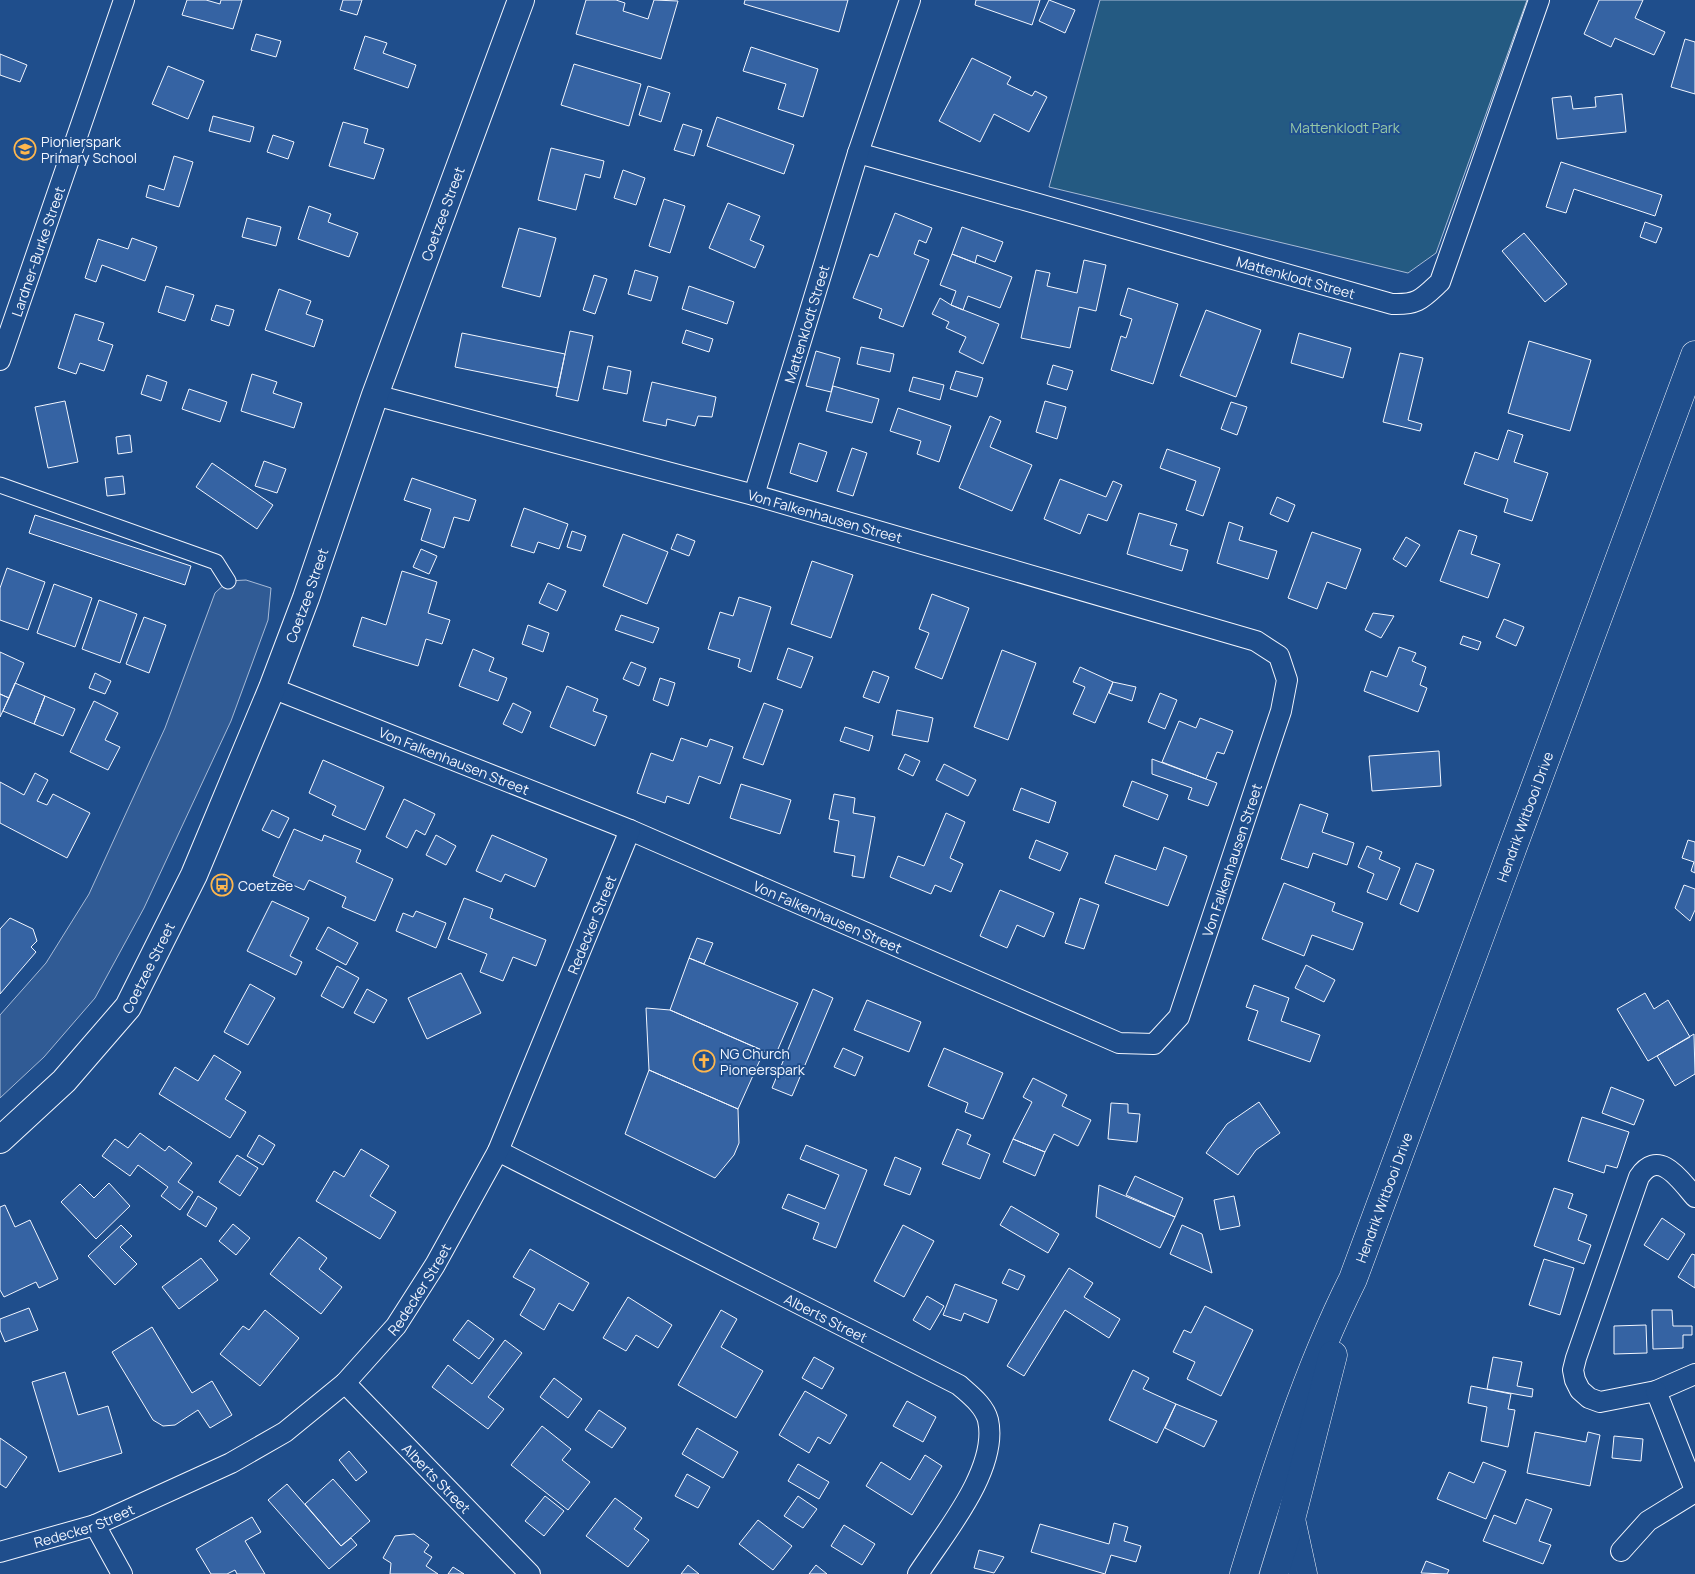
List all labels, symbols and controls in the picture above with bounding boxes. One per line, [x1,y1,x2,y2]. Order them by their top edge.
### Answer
park label: Mattenklodt Park [1290,118,1401,137]
place label: Pionierspark Primary School [41,132,137,167]
school or university icon: Pionierspark Primary School [13,137,37,161]
street label: Coetzee Street [416,163,468,264]
street label: Lardner-Burke Street [6,183,69,319]
street label: Mattenklodt Street [1234,251,1358,303]
street label: Mattenklodt Street [779,262,833,385]
street label: Von Falkenhausen Street [746,485,905,547]
street label: Coetzee Street [281,545,332,645]
street label: Von Falkenhausen Street [376,722,532,799]
street label: Hendrik Witbooi Drive [1491,749,1557,884]
street label: Von Falkenhausen Street [1197,781,1266,939]
street label: Redecker Street [562,872,620,977]
bus stop icon: Coetzee [210,873,234,897]
place label: Coetzee [238,876,293,895]
street label: Von Falkenhausen Street [751,876,905,957]
street label: Coetzee Street [117,919,179,1017]
place label: NG Church Pioneerspark [720,1044,806,1079]
church icon: NG Church Pioneerspark [692,1049,716,1073]
street label: Hendrik Witbooi Drive [1350,1129,1416,1265]
street label: Redecker Street [383,1239,455,1339]
street label: Alberts Street [781,1289,871,1347]
street label: Alberts Street [398,1439,475,1517]
street label: Redecker Street [31,1499,137,1551]

